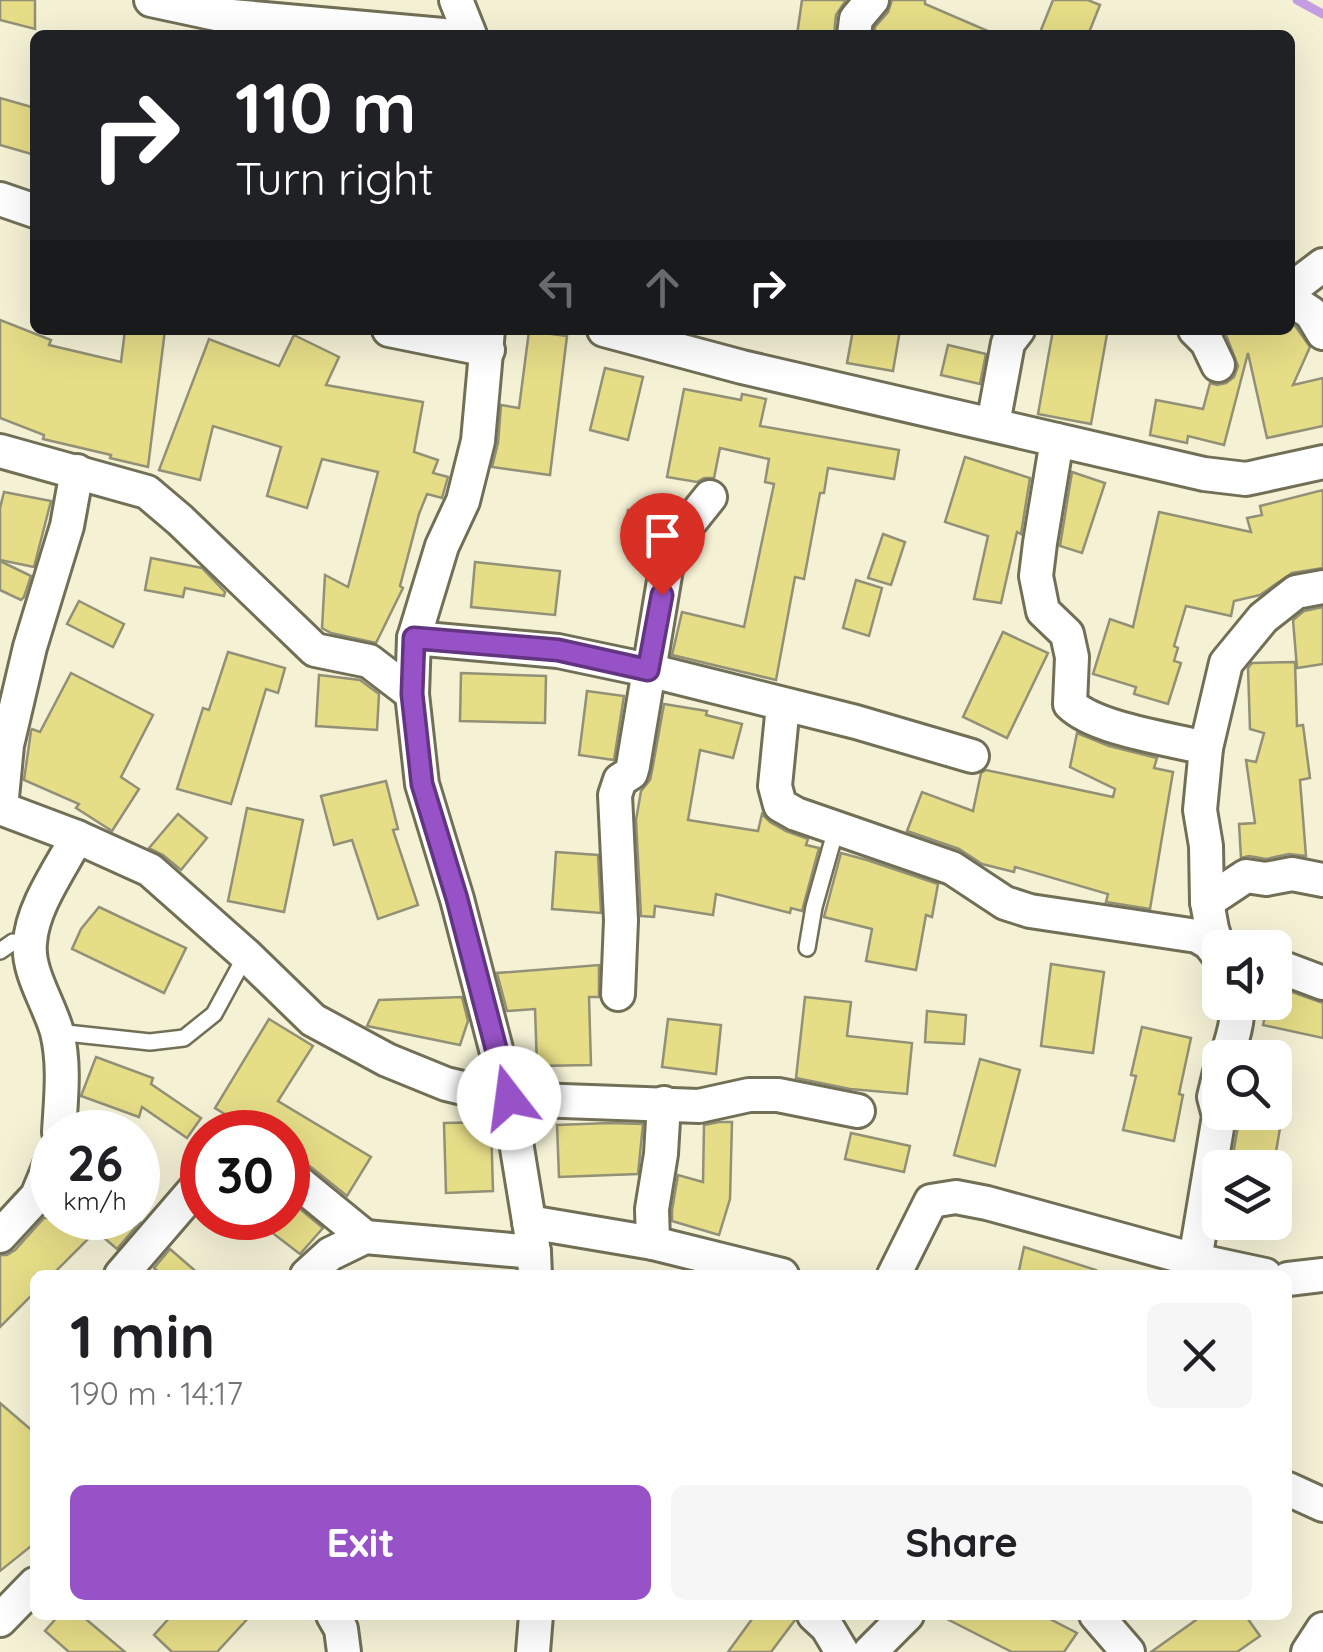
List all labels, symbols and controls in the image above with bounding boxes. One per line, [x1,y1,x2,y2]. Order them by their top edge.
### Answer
text: 110 m [235,63,417,151]
icon: right [70,70,200,200]
text: Turn right [235,150,434,206]
icon: left [530,260,585,315]
icon: ahead [635,260,690,315]
icon: right [740,260,795,315]
pin [620,493,705,596]
icon: arrive [635,508,690,563]
map controls [1202,930,1292,1240]
button: sound [1202,930,1292,1020]
button: search [1202,1040,1292,1130]
position arrow [457,1046,561,1150]
speed limit sign: 30 [180,1110,310,1240]
text: 26 [67,1131,123,1194]
button: layers [1202,1150,1292,1240]
text: km/h [63,1185,127,1216]
text: 1 min [70,1298,215,1373]
button: close [1147,1303,1252,1408]
text: 190 m · 14:17 [70,1373,243,1413]
button: Exit [70,1485,651,1600]
button: Share [671,1485,1252,1600]

